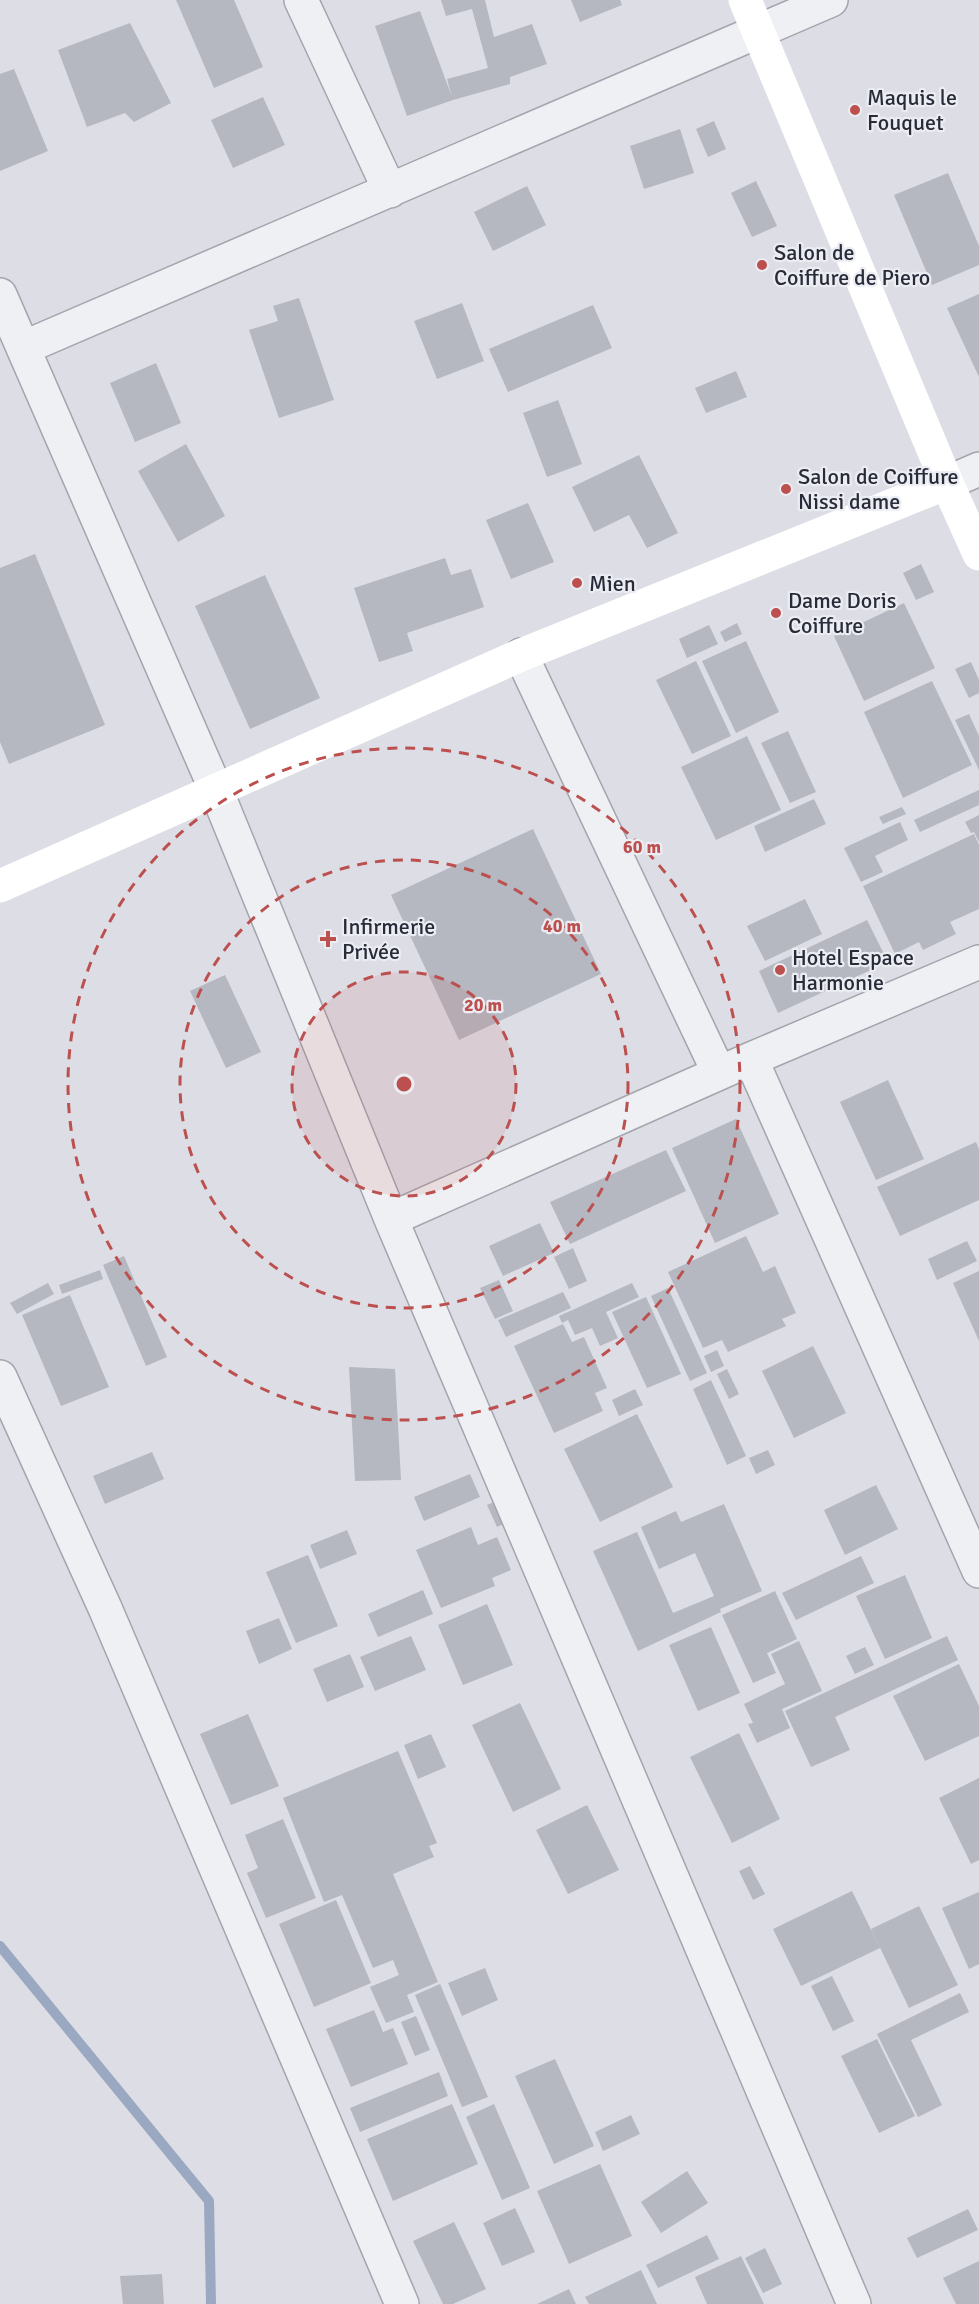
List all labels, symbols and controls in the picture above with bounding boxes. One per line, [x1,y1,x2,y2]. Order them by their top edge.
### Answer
place label: Maquis le Fouquet [867,84,957,136]
marker: Maquis le Fouquet [848,103,862,117]
place label: Salon de Coiffure de Piero [774,239,930,291]
marker: Salon de Coiffure de Piero [755,258,769,272]
place label: Salon de Coiffure Nissi dame [798,463,959,515]
marker: Salon de Coiffure Nissi dame [779,482,793,496]
place label: Mien [589,570,636,597]
marker: Mien [570,576,584,590]
place label: Dame Doris Coiffure [788,587,896,639]
marker: Dame Doris Coiffure [769,606,783,620]
text: 60 m [623,836,661,858]
place label: Infirmerie Privée [342,913,435,965]
text: 40 m [543,915,581,937]
marker: Infirmerie Privée [319,930,337,948]
place label: Hotel Espace Harmonie [792,944,914,996]
marker: Hotel Espace Harmonie [773,963,787,977]
text: 20 m [464,994,502,1016]
centre of rings [394,1074,414,1094]

